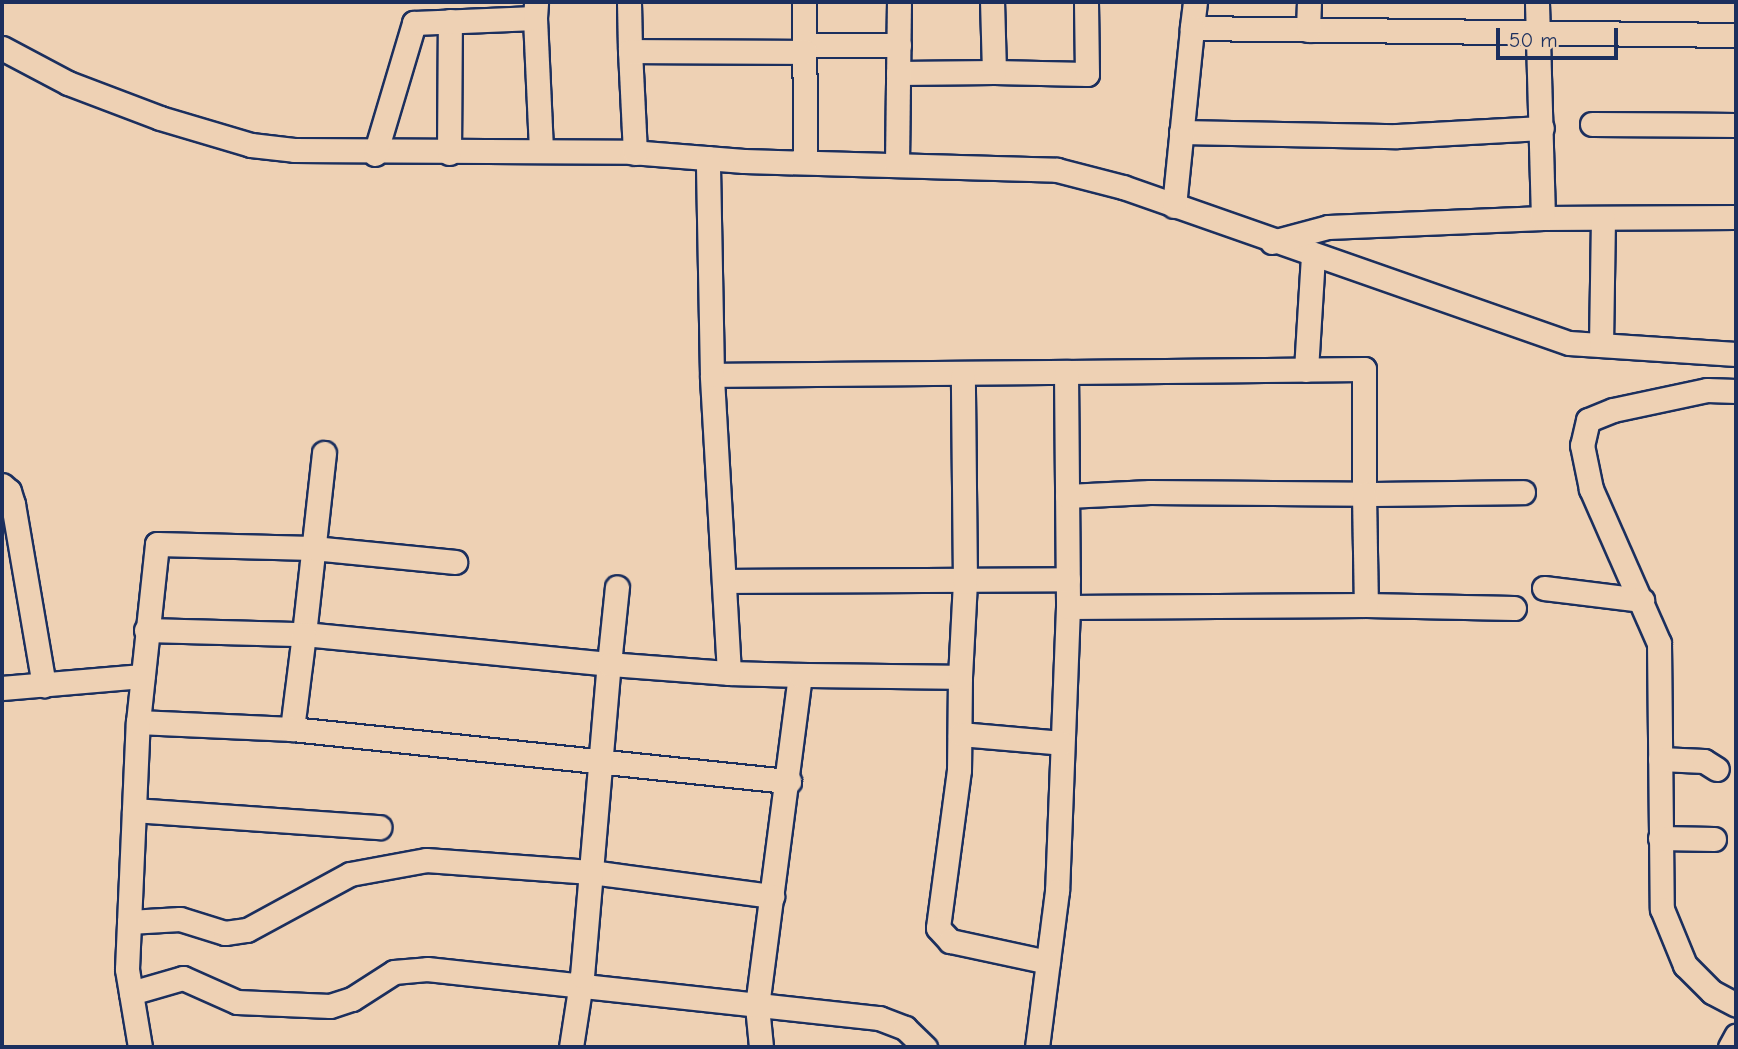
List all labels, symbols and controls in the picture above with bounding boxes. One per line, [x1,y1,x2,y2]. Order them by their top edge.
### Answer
scale bar [1500,14,1622,58]
text: 50 m [1509,28,1558,52]

